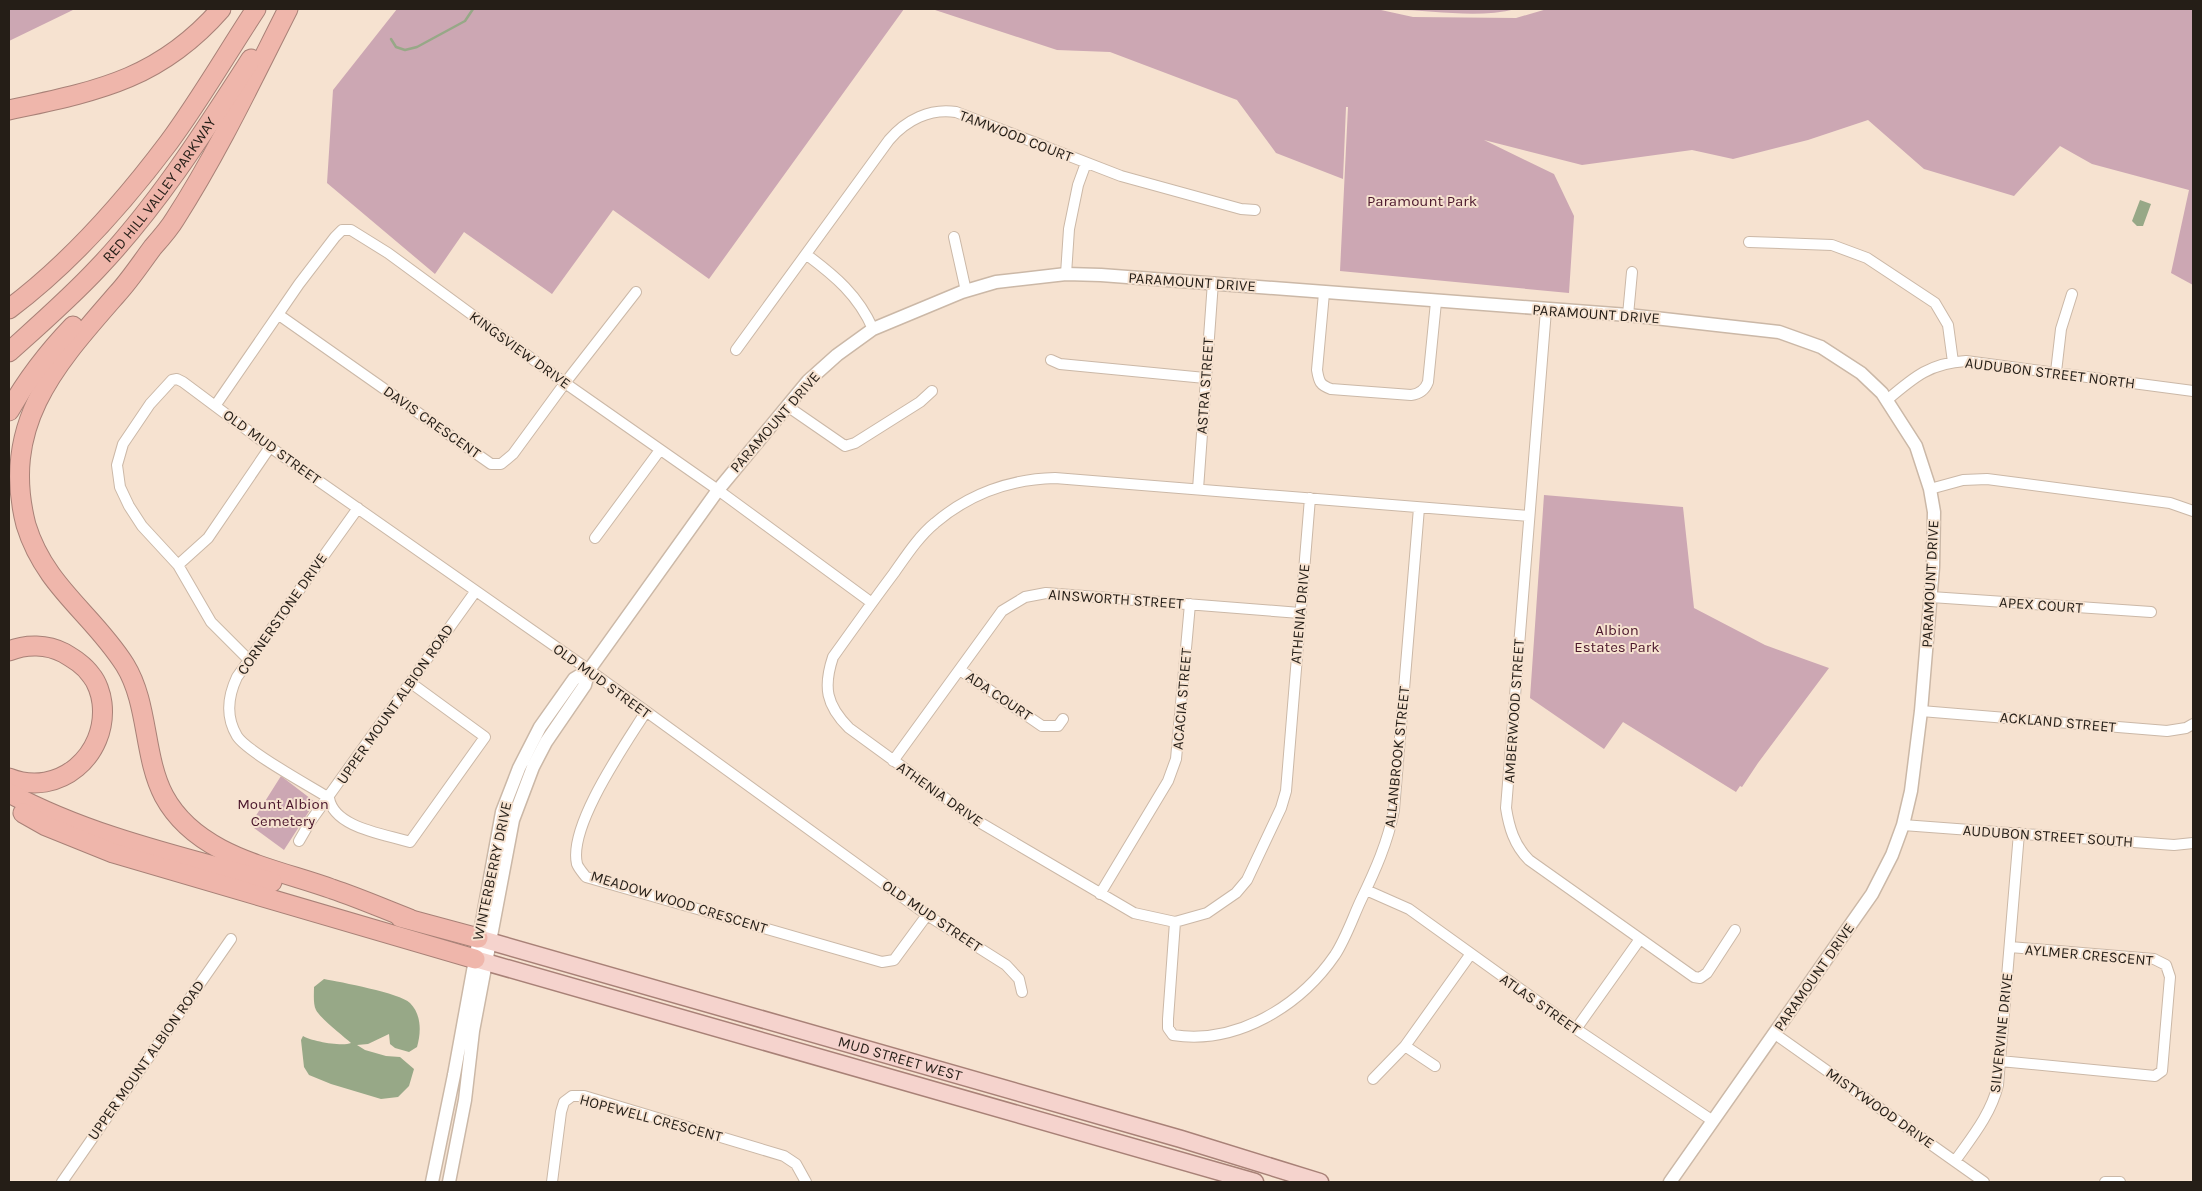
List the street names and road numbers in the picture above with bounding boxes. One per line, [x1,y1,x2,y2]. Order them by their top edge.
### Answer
street label: TAMWOOD COURT [957,106,1076,166]
street label: RED HILL VALLEY PARKWAY [99,113,220,266]
street label: PARAMOUNT DRIVE [1128,269,1256,295]
street label: PARAMOUNT DRIVE [1532,301,1660,327]
street label: KINGSVIEW DRIVE [466,307,574,393]
street label: ASTRA STREET [1193,337,1217,435]
street label: AUDUBON STREET NORTH [1964,354,2136,392]
street label: PARAMOUNT DRIVE [726,368,824,476]
street label: DAVIS CRESCENT [380,382,485,463]
street label: OLD MUD STREET [220,406,325,489]
street label: PARAMOUNT DRIVE [1918,520,1942,648]
street label: CORNERSTONE DRIVE [233,550,331,678]
street label: ATHENIA DRIVE [1287,563,1313,665]
street label: AINSWORTH STREET [1048,585,1185,613]
street label: APEX COURT [1999,593,2084,617]
street label: UPPER MOUNT ALBION ROAD [333,621,457,787]
street label: AMBERWOOD STREET [1500,638,1528,784]
street label: OLD MUD STREET [550,640,655,723]
street label: ACACIA STREET [1169,647,1195,751]
street label: ADA COURT [962,667,1036,725]
street label: ALLANBROOK STREET [1381,685,1413,829]
street label: ACKLAND STREET [1999,708,2117,736]
street label: ATHENIA DRIVE [894,758,986,830]
street label: WINTERBERRY DRIVE [469,800,515,942]
street label: AUDUBON STREET SOUTH [1962,821,2134,851]
street label: MEADOW WOOD CRESCENT [588,867,770,938]
street label: OLD MUD STREET [879,876,986,956]
street label: PARAMOUNT DRIVE [1770,919,1858,1035]
street label: AYLMER CRESCENT [2024,940,2154,970]
street label: ATLAS STREET [1496,970,1584,1039]
street label: SILVERVINE DRIVE [1986,972,2016,1094]
street label: UPPER MOUNT ALBION ROAD [84,977,208,1143]
street label: MUD STREET WEST [836,1032,965,1085]
street label: MISTYWOOD DRIVE [1822,1064,1938,1152]
street label: HOPEWELL CRESCENT [578,1090,725,1146]

